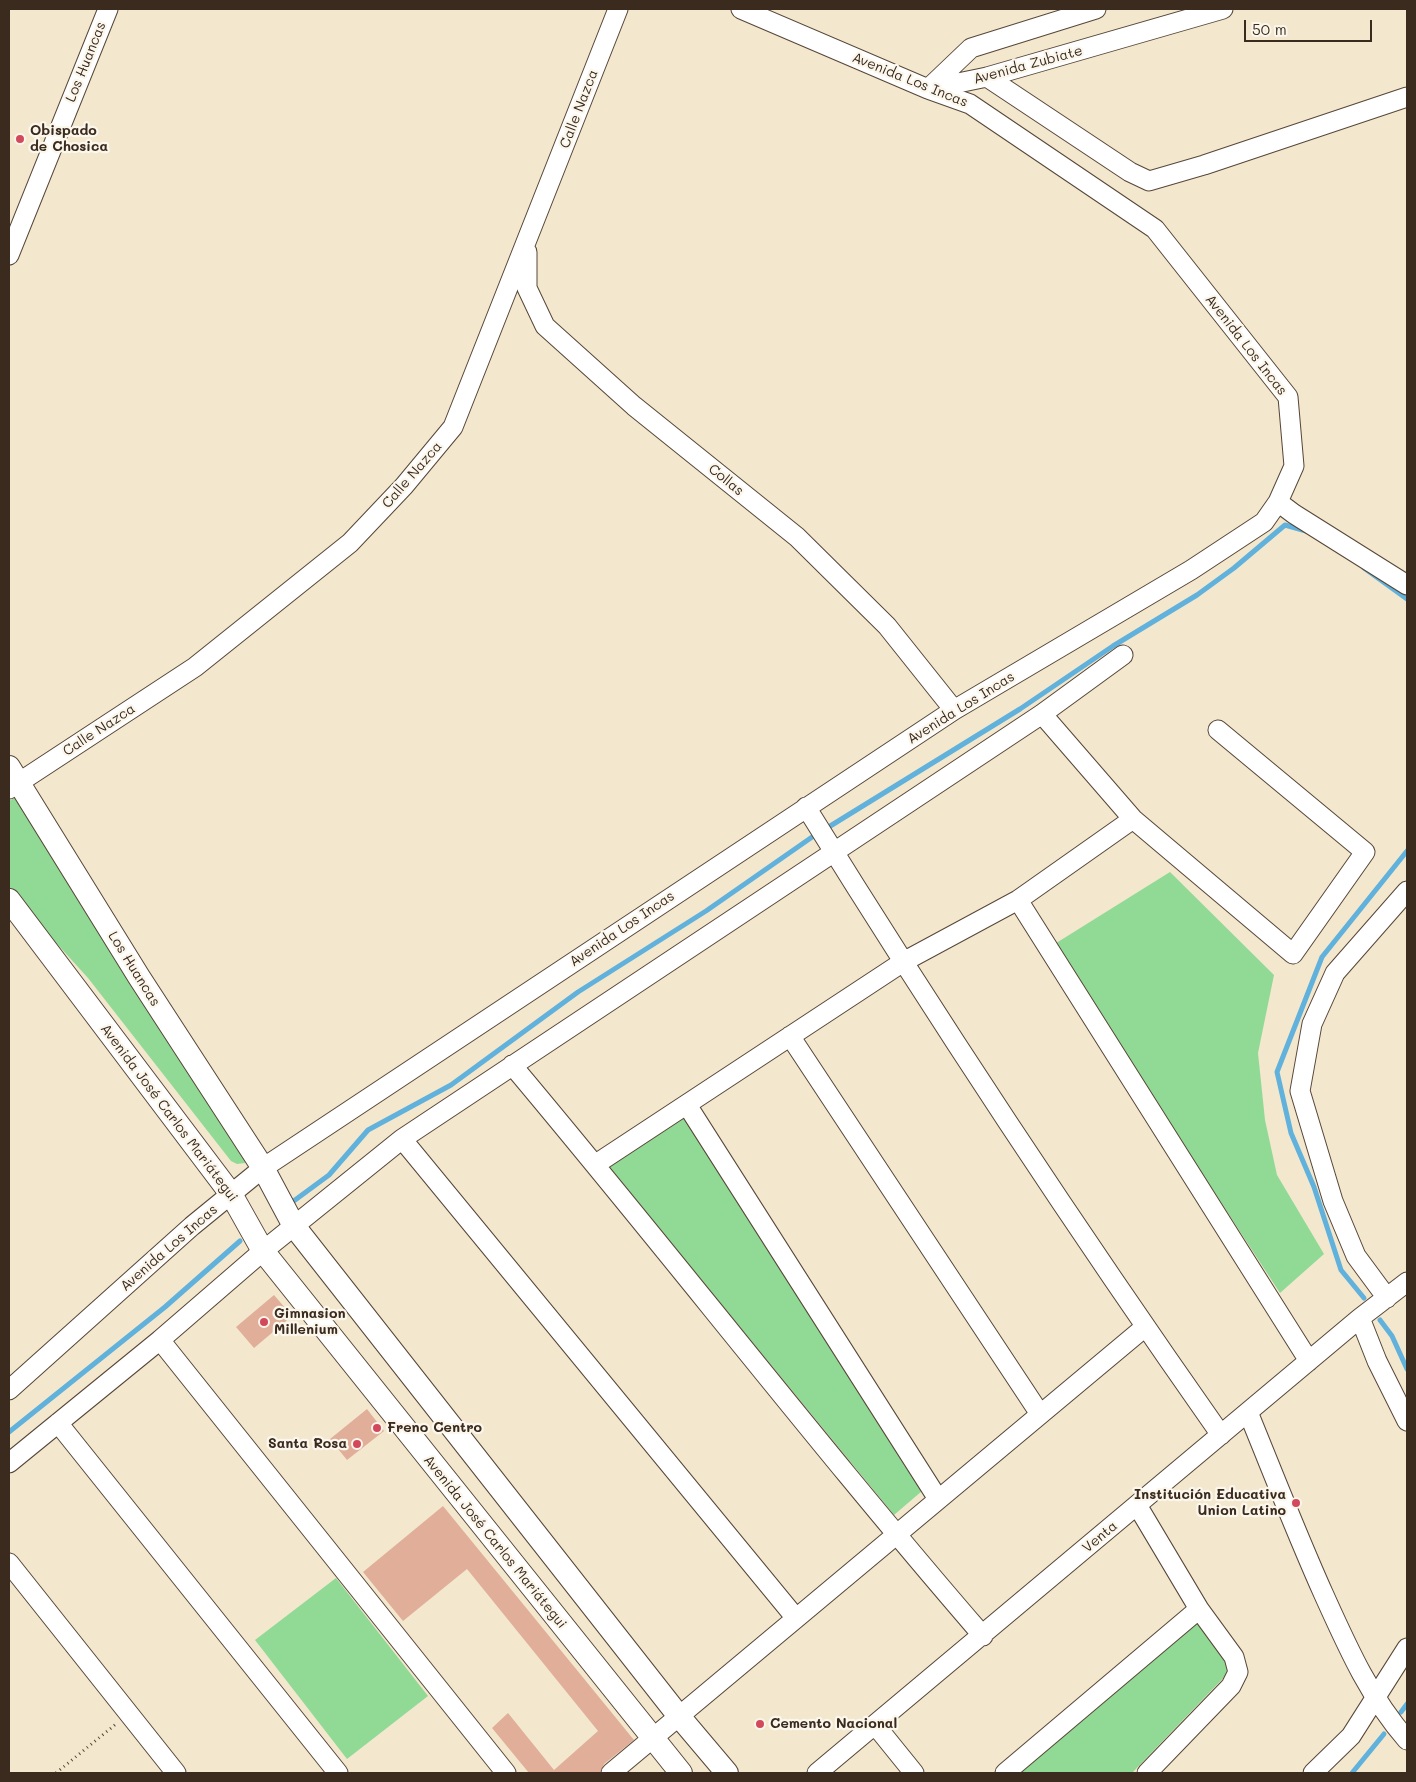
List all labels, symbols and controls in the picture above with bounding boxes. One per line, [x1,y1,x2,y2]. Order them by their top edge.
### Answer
scale bar [1246,10,1374,42]
text: 50 m [1252,19,1287,39]
street label: Los Huancas [62,20,110,104]
street label: Avenida Zubiate [972,42,1084,88]
street label: Avenida Los Incas [850,49,970,111]
street label: Calle Nazca [556,67,602,151]
place label: Obispado de Chosica [30,123,108,156]
marker: Obispado de Chosica [14,133,26,145]
street label: Avenida Los Incas [1201,291,1291,399]
street label: Calle Nazca [379,438,445,512]
street label: Collas [705,461,747,499]
street label: Avenida Los Incas [904,668,1018,748]
street label: Calle Nazca [60,700,138,760]
street label: Avenida Los Incas [566,888,678,970]
street label: Los Huancas [104,929,164,1009]
street label: Avenida José Carlos Mariátegui [97,1021,241,1205]
street label: Avenida Los Incas [117,1201,221,1295]
place label: Gimnasion Millenium [274,1306,346,1338]
marker: Gimnasion Millenium [258,1316,270,1328]
place label: Freno Centro [387,1420,482,1436]
marker: Freno Centro [371,1422,383,1434]
place label: Santa Rosa [268,1436,347,1452]
marker: Santa Rosa [351,1438,363,1450]
street label: Avenida José Carlos Mariátegui [420,1452,570,1632]
place label: Institución Educativa Union Latino [1134,1487,1286,1520]
marker: Institución Educativa Union Latino [1290,1497,1302,1509]
street label: Venta [1079,1518,1121,1556]
place label: Cemento Nacional [770,1716,897,1732]
marker: Cemento Nacional [754,1718,766,1730]

